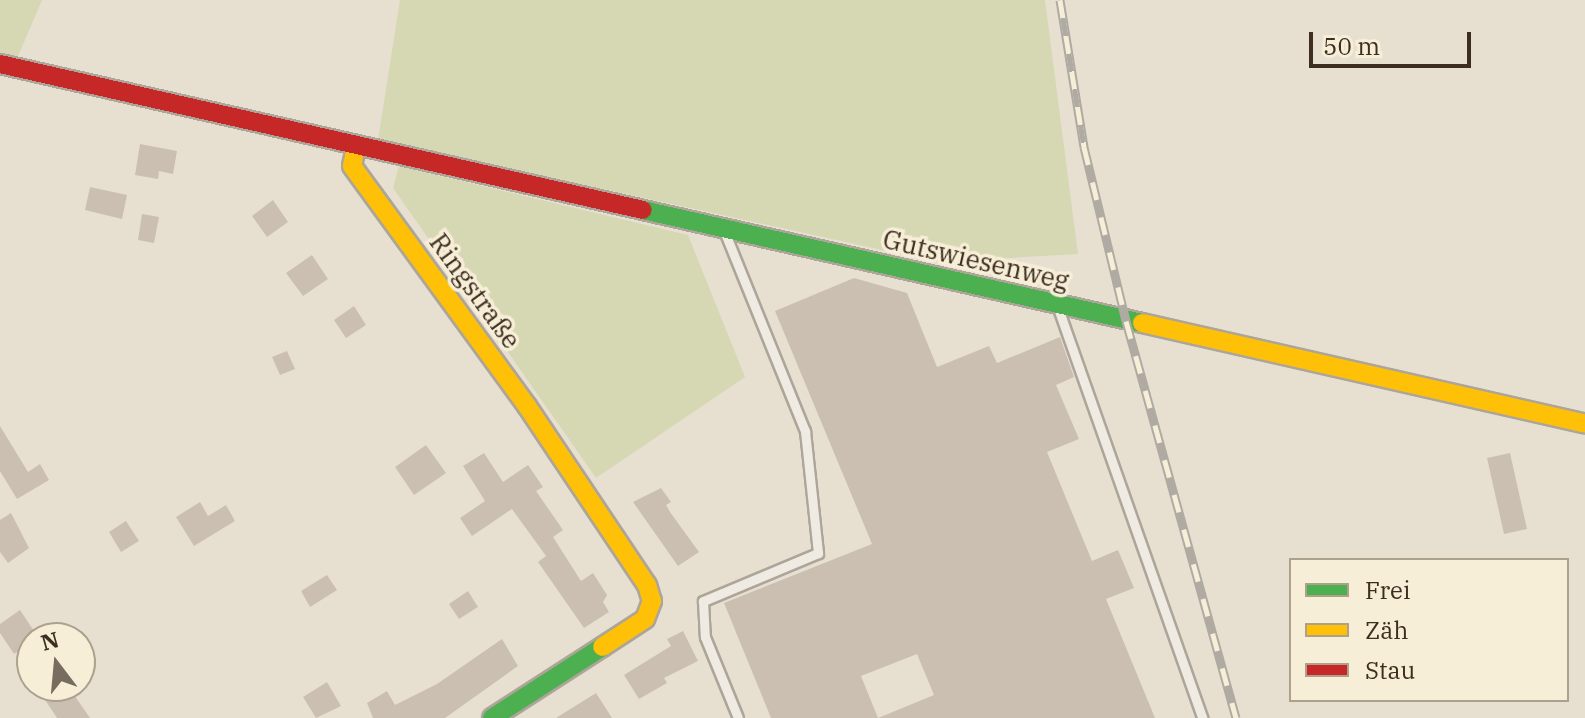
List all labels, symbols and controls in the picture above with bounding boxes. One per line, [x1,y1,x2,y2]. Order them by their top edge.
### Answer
scale bar [1313,16,1475,66]
text: 50 m [1323,30,1380,62]
street label: Gutswiesenweg [880,223,1072,297]
street label: Ringstraße [423,227,527,355]
legend [1289,558,1569,702]
text: Frei [1365,574,1410,606]
text: Zäh [1365,614,1408,646]
north arrow [16,622,96,702]
text: N [37,624,62,657]
text: Stau [1365,654,1415,686]

